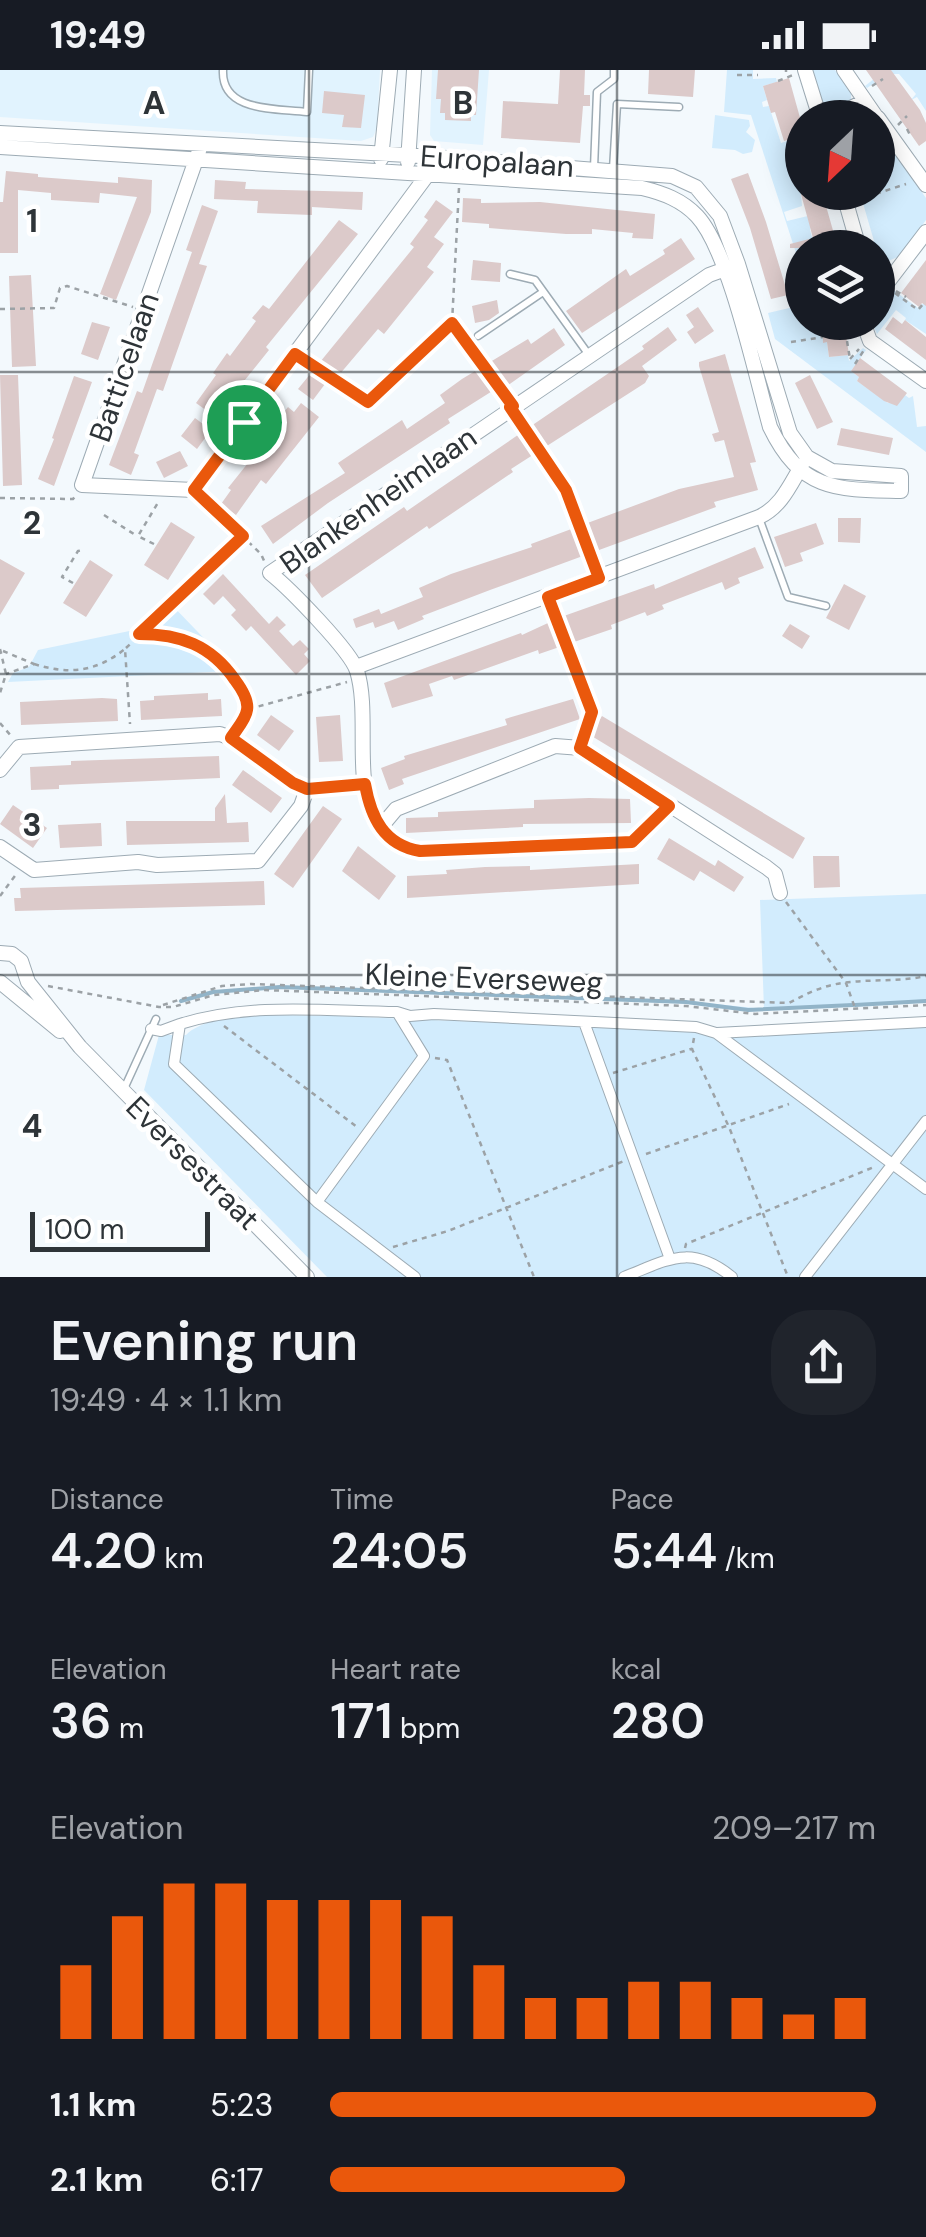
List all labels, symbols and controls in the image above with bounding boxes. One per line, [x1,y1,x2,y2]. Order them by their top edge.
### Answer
text: 19:49 [50,10,146,60]
text: A [143,82,165,124]
text: B [453,82,473,124]
north arrow [785,100,895,210]
map controls [785,100,895,340]
street label: Europalaan [419,136,575,186]
text: 1 [26,200,38,242]
button: layers [785,230,895,340]
street label: Batticelaan [80,287,168,447]
pin [202,380,287,465]
icon: arrive [217,395,272,450]
street label: Blankenheimlaan [272,418,484,582]
text: 2 [23,502,41,544]
text: 3 [22,804,42,846]
street label: Kleine Everseweg [364,954,604,1002]
street label: Eversestraat [118,1088,268,1238]
text: 4 [22,1105,42,1147]
scale bar [30,1207,210,1252]
text: 100 m [45,1211,124,1248]
text: Evening run [50,1305,358,1377]
button: share [771,1310,876,1415]
text: 19:49 · 4 × 1.1 km [50,1379,282,1421]
text: Distance [50,1481,164,1518]
text: Time [330,1481,394,1518]
text: Pace [611,1481,673,1518]
text: 4.20 [50,1518,157,1584]
text: 24:05 [330,1518,468,1584]
text: 5:44 [611,1518,717,1584]
text: km [157,1540,204,1577]
text: /km [717,1540,775,1577]
text: Elevation [50,1651,167,1688]
text: Heart rate [330,1651,461,1688]
text: kcal [611,1651,661,1688]
text: 36 [50,1688,112,1754]
text: 171 [330,1688,393,1754]
text: 280 [611,1688,705,1754]
text: m [112,1710,144,1747]
text: bpm [393,1710,460,1747]
text: Elevation [50,1807,183,1849]
text: 209–217 m [712,1807,876,1849]
text: 1.1 km [50,2084,136,2126]
text: 5:23 [210,2084,273,2126]
text: 2.1 km [50,2159,143,2201]
text: 6:17 [210,2159,264,2201]

